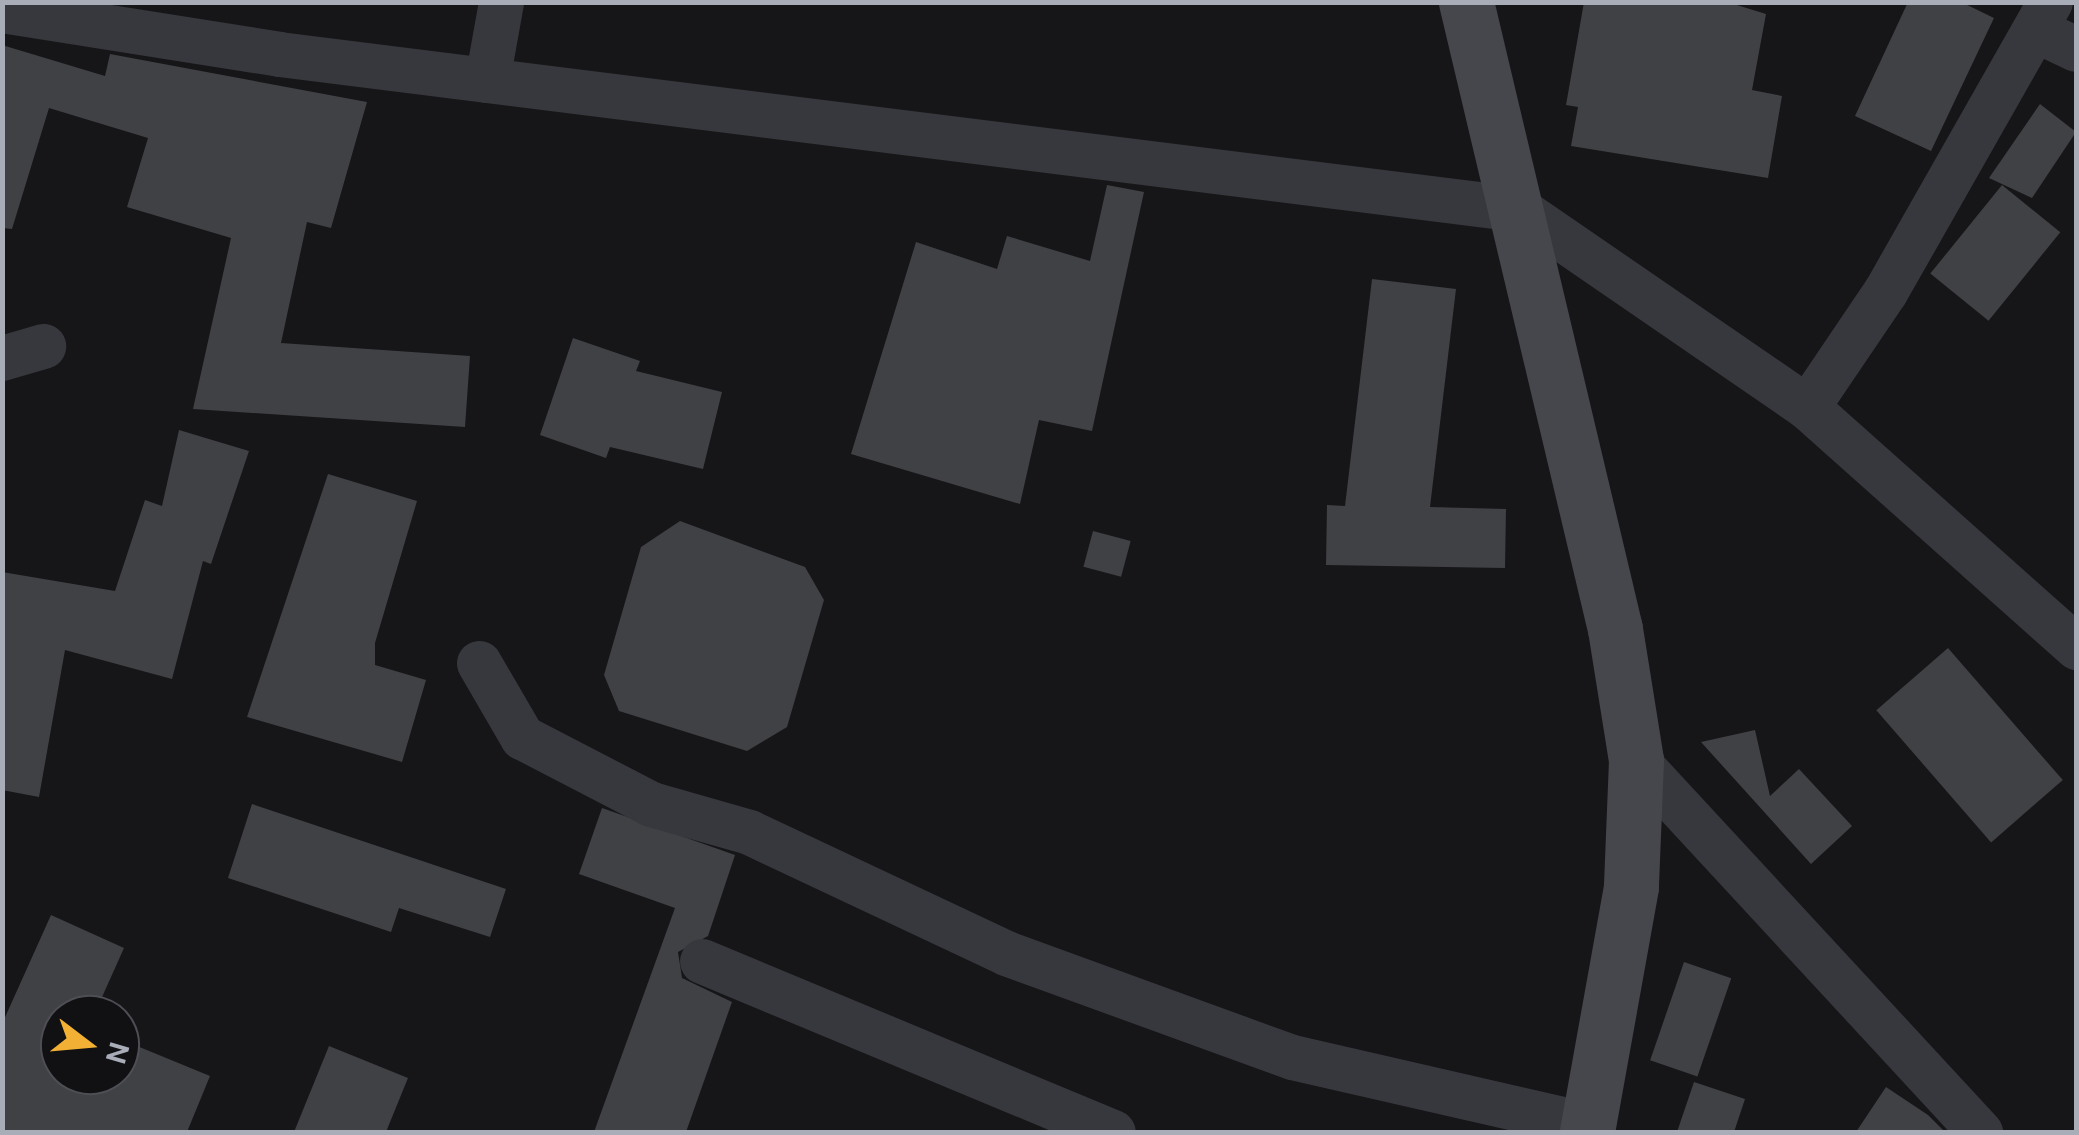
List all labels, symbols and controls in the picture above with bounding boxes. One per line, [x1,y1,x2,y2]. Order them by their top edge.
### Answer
north arrow [40,995,140,1095]
text: N [97,1038,138,1068]

